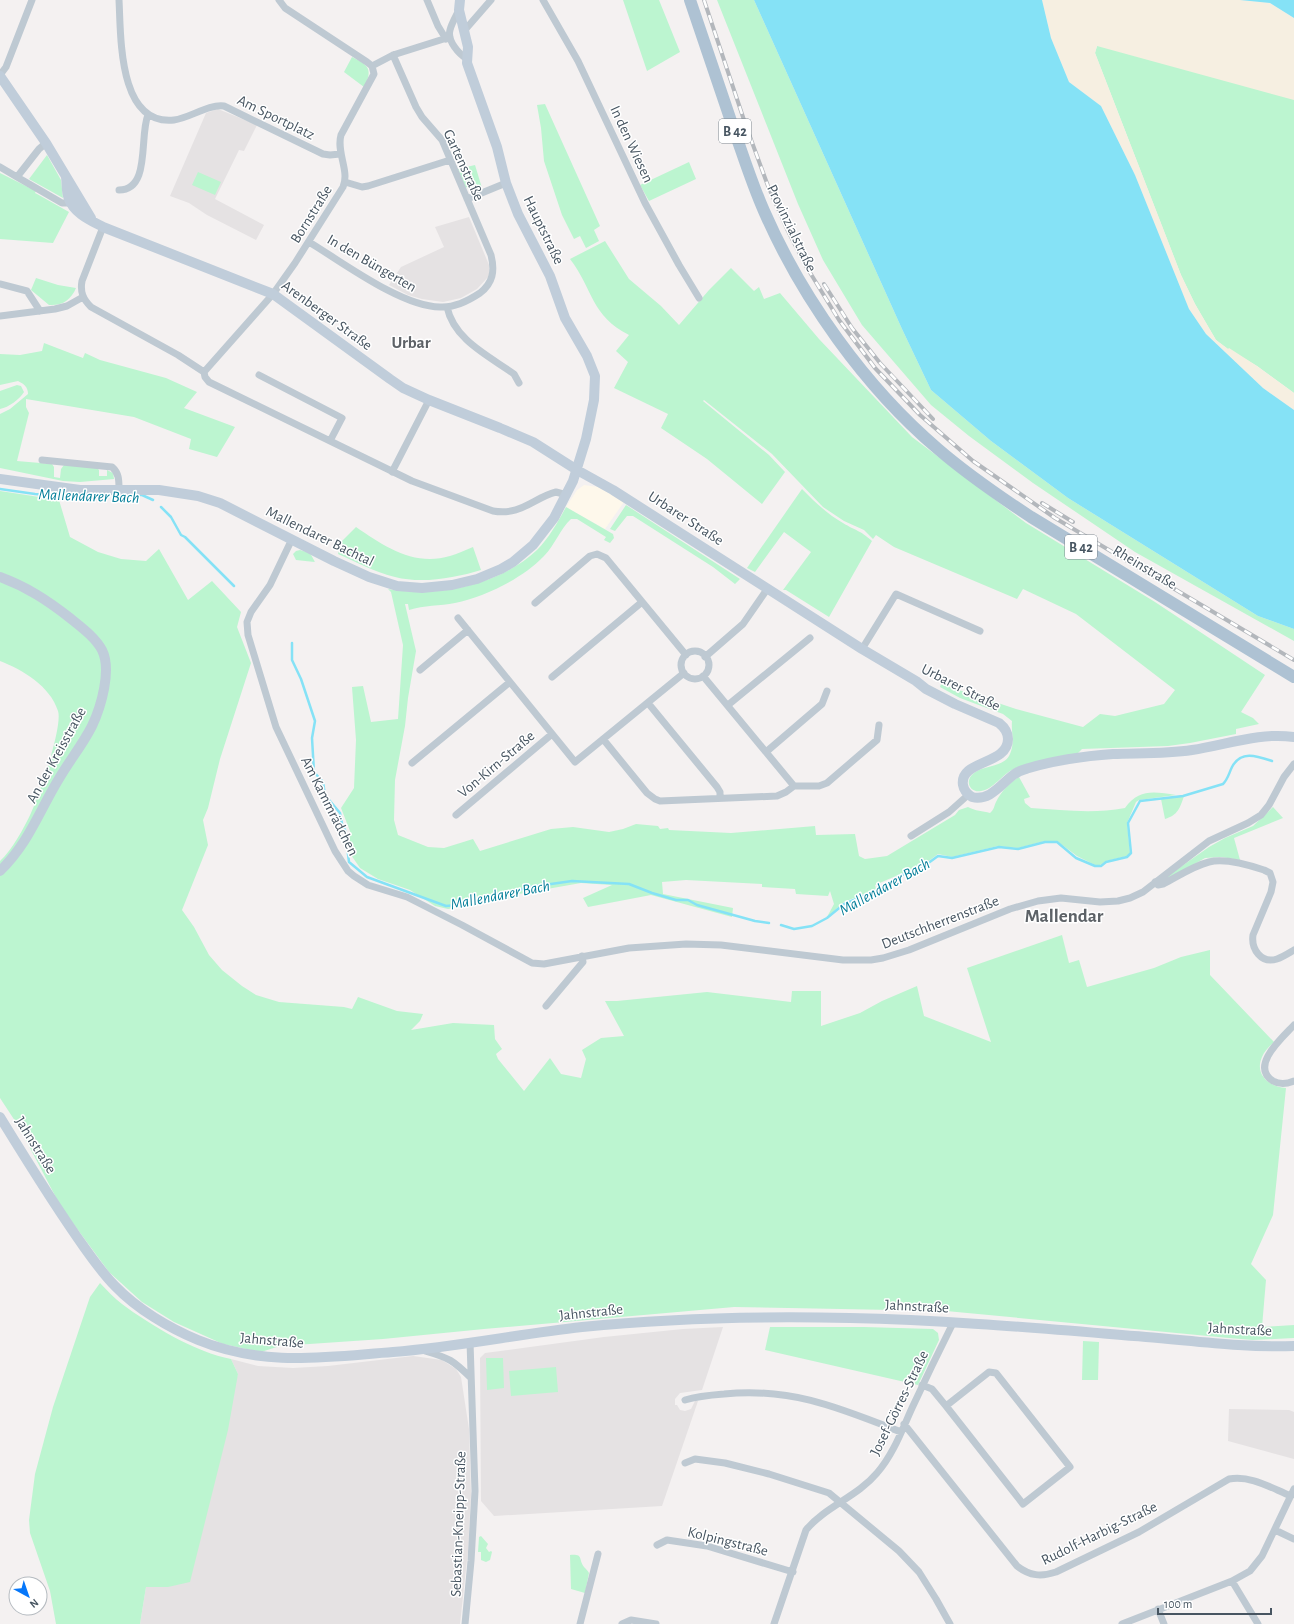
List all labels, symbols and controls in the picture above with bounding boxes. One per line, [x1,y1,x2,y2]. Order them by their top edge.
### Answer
street label: Am Sportplatz [235,92,317,143]
street label: In den Wiesen [607,103,656,185]
road number: B 42 [719,119,751,143]
street label: Gartenstraße [441,127,487,203]
street label: Provinzialstraße [764,182,819,274]
street label: Bornstraße [288,183,335,246]
street label: Hauptstraße [521,194,567,267]
street label: In den Büngerten [324,232,419,295]
street label: Arenberger Straße [279,278,375,353]
district label: Urbar [391,334,431,351]
water label: Mallendarer Bach [38,486,140,506]
street label: Urbarer Straße [645,489,726,548]
street label: Mallendarer Bachtal [263,504,376,569]
road number: B 42 [1065,535,1097,559]
street label: Rheinstraße [1110,543,1179,592]
street label: Urbarer Straße [919,661,1003,714]
street label: An der Kreisstraße [24,705,89,806]
street label: Von-Kirn-Straße [455,728,537,801]
street label: Am Kammrädchen [298,754,361,858]
water label: Mallendarer Bach [836,855,933,918]
water label: Mallendarer Bach [449,877,551,912]
street label: Deutschherrenstraße [879,893,1001,952]
district label: Mallendar [1025,907,1104,926]
street label: Jahnstraße [12,1114,59,1176]
street label: Jahnstraße [885,1297,949,1316]
street label: Jahnstraße [559,1302,624,1323]
street label: Jahnstraße [1208,1320,1272,1339]
street label: Jahnstraße [239,1330,304,1351]
street label: Josef-Görres-Straße [868,1348,931,1458]
street label: Sebastian-Kneipp-Straße [448,1451,469,1597]
street label: Rudolf-Harbig-Straße [1039,1499,1160,1568]
street label: Kolpingstraße [686,1524,770,1559]
north arrow [8,1576,48,1616]
scale bar [1158,1590,1271,1616]
text: N [28,1597,41,1610]
text: 100 m [1164,1598,1192,1610]

